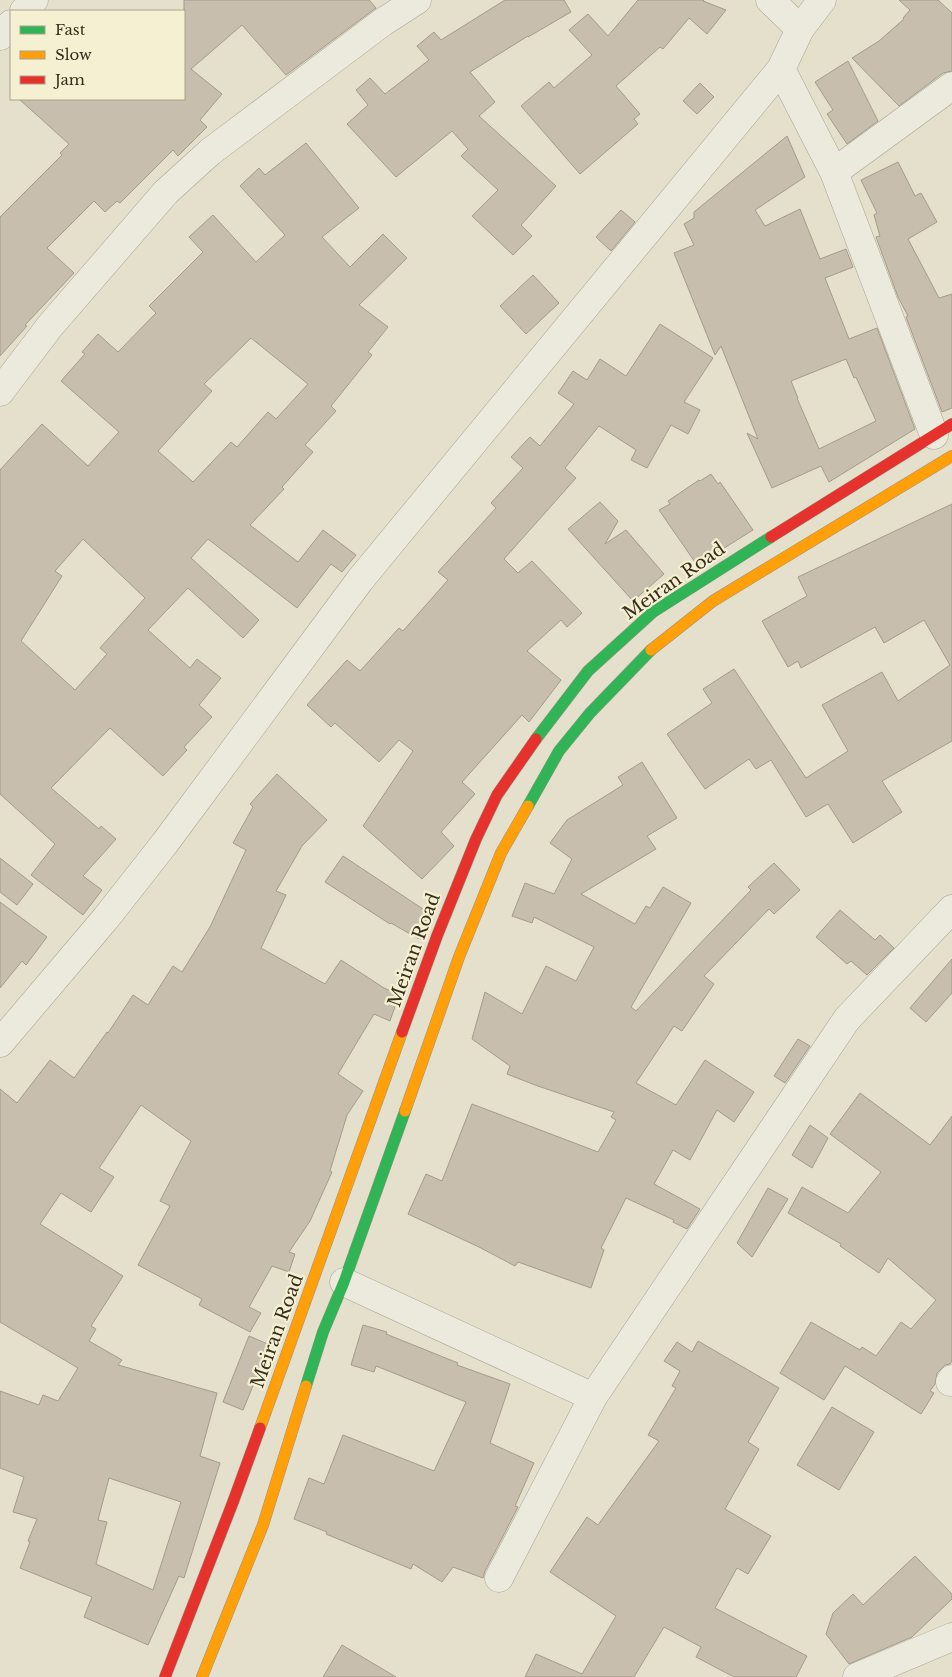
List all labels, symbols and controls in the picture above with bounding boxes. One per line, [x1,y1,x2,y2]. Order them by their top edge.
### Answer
legend [10,10,185,100]
text: Fast [55,20,86,39]
text: Slow [55,45,92,64]
text: Jam [53,70,85,89]
street label: Meiran Road [619,538,729,624]
street label: Meiran Road [383,890,445,1010]
street label: Meiran Road [246,1271,308,1391]

